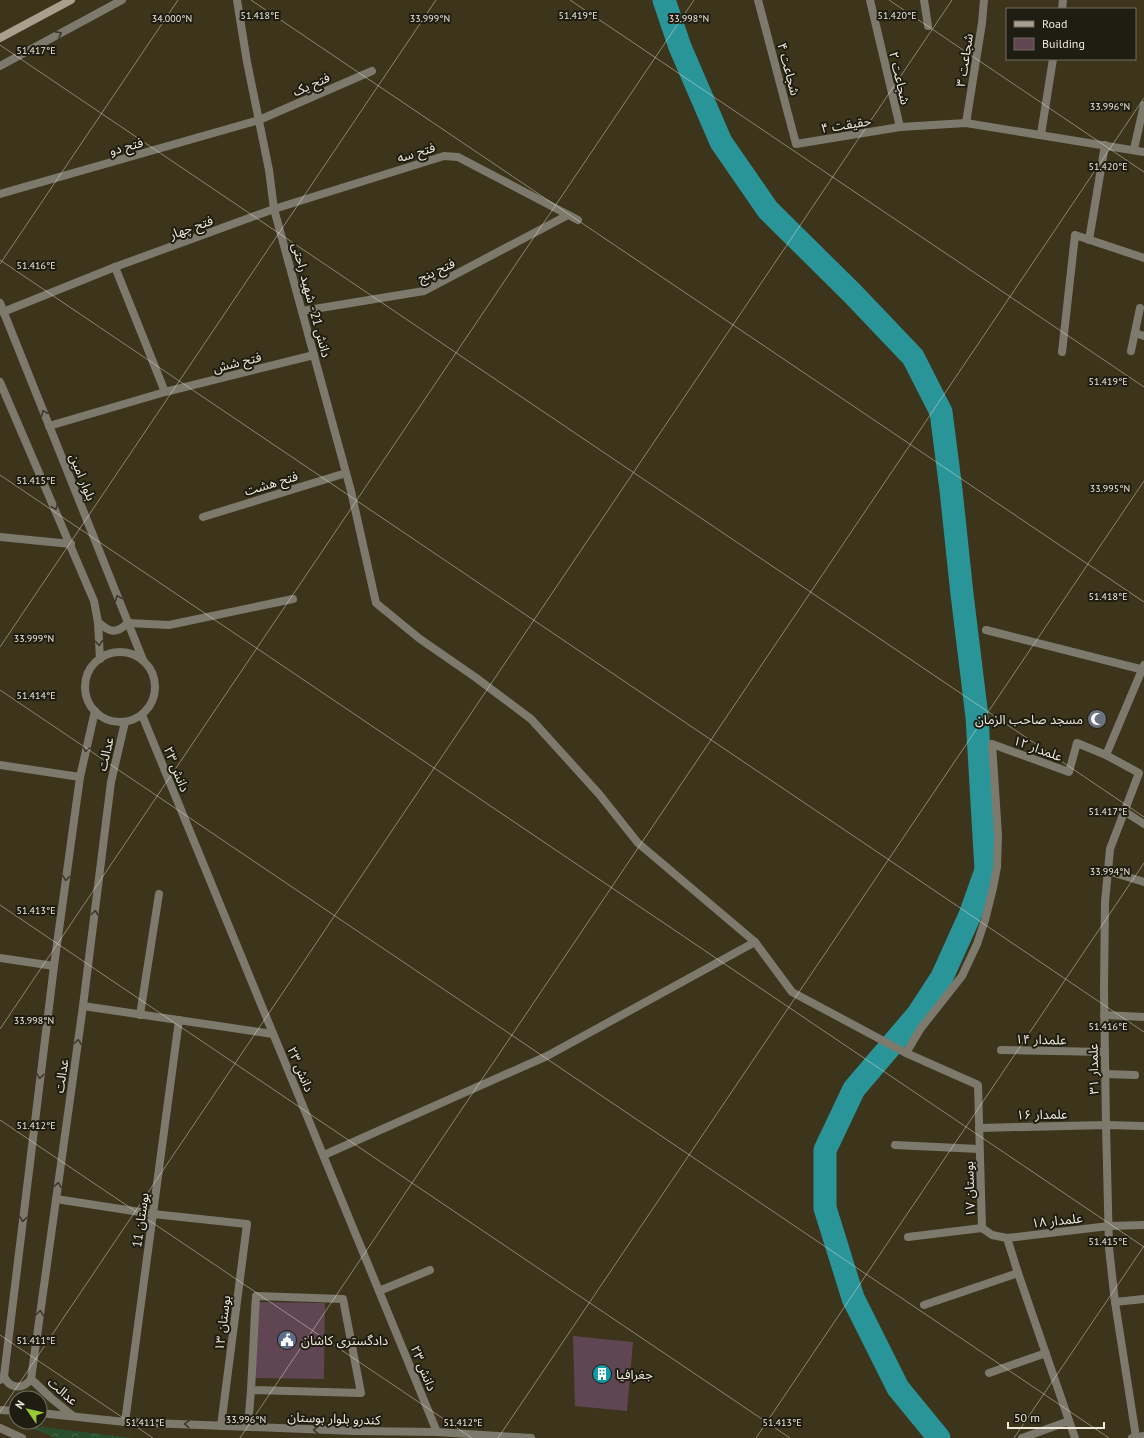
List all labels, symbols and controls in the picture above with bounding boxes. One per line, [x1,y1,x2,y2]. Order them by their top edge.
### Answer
legend [1006,8,1136,60]
text: 51.418°E [241,9,280,22]
text: 51.419°E [559,9,598,22]
text: 51.420°E [878,9,917,22]
text: 34.000°N [152,12,192,25]
text: 33.999°N [410,12,450,25]
text: 33.998°N [669,12,709,25]
text: Road [1042,16,1067,31]
one-way arrow [55,31,62,39]
street label: شجاعت ۳ [952,32,977,88]
text: Building [1042,36,1085,51]
street label: شجاعت ۴ [773,41,804,97]
text: 51.417°E [17,44,56,57]
street label: شجاعت ۲ [885,50,914,106]
street label: فتح یک [290,69,334,102]
text: 33.996°N [1090,100,1130,113]
street label: حقیقت ۴ [820,112,873,137]
street label: فتح دو [107,133,146,161]
street label: فتح سه [395,139,438,168]
text: 51.420°E [1089,160,1128,173]
street label: فتح چهار [166,212,216,245]
street label: دانش 21 - شهید راحتی [288,241,335,359]
street label: فتح پنج [415,254,459,288]
text: 51.416°E [17,259,56,272]
street label: فتح شش [211,348,264,379]
text: 51.419°E [1089,375,1128,388]
one-way arrow [40,409,48,416]
street label: بلوار امین [65,451,100,503]
street label: فتح هشت [242,467,301,502]
text: 51.415°E [17,474,56,487]
text: 33.995°N [1090,482,1130,495]
one-way arrow [50,503,58,511]
text: 51.418°E [1089,590,1128,603]
one-way arrow [115,595,123,602]
text: 33.999°N [14,632,54,645]
one-way arrow [95,640,103,646]
text: 51.414°E [17,689,56,702]
mosque icon: مسجد صاحب الزمان [1086,708,1108,730]
place label: مسجد صاحب الزمان [975,711,1083,728]
street label: علمدار ۱۲ [1011,732,1065,765]
street label: عدالت [93,735,118,773]
street label: دانش ۲۳ [160,744,193,794]
one-way arrow [82,745,91,752]
text: 51.417°E [1089,805,1128,818]
text: 33.994°N [1090,865,1130,878]
one-way arrow [62,874,71,881]
text: 51.413°E [17,904,56,917]
one-way arrow [90,910,99,916]
text: 33.998°N [14,1014,54,1027]
text: 51.416°E [1089,1020,1128,1033]
street label: علمدار ۱۴ [1015,1031,1067,1048]
one-way arrow [73,1039,82,1045]
street label: علمدار ۳۱ [1085,1043,1102,1095]
street label: دانش ۲۳ [283,1044,318,1094]
street label: عدالت [51,1058,72,1094]
one-way arrow [36,1073,45,1079]
street label: علمدار ۱۶ [1016,1106,1068,1123]
text: 51.412°E [17,1119,56,1132]
street label: بوستان ۱۷ [960,1161,979,1217]
one-way arrow [53,1181,62,1188]
street label: بوستان 11 [128,1192,153,1248]
street label: علمدار ۱۸ [1031,1209,1084,1232]
one-way arrow [19,1216,28,1222]
text: 51.415°E [1089,1235,1128,1248]
street label: بوستان ۱۳ [211,1294,234,1352]
one-way arrow [35,1310,44,1316]
public building icon: دادگستری کاشان [276,1329,298,1351]
place label: دادگستری کاشان [301,1332,388,1349]
text: 51.411°E [17,1334,56,1347]
street label: دانش ۲۳ [407,1343,440,1393]
building icon: جغرافیا [591,1363,613,1385]
place label: جغرافیا [616,1366,653,1383]
street label: عدالت [44,1374,81,1409]
north arrow [8,1390,48,1430]
text: N [12,1397,28,1411]
scale bar [1008,1404,1104,1430]
street label: کندرو بلوار بوستان [287,1408,381,1429]
text: 50 m [1014,1410,1040,1425]
text: 33.996°N [226,1413,266,1426]
text: 51.411°E [126,1416,165,1429]
text: 51.412°E [444,1416,483,1429]
text: 51.413°E [763,1416,802,1429]
one-way arrow [184,1420,190,1429]
one-way arrow [313,1425,319,1434]

